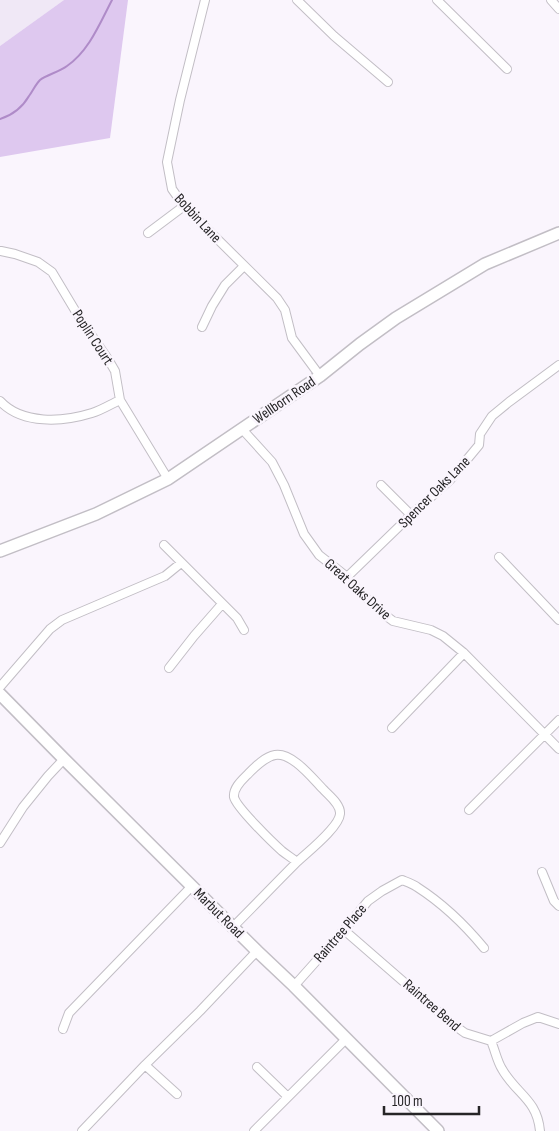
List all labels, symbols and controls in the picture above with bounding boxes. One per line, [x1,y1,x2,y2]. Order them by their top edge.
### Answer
street label: Bobbin Lane [170,190,225,247]
street label: Poplin Court [68,306,118,369]
street label: Wellborn Road [249,372,319,428]
street label: Spencer Oaks Lane [394,452,474,532]
street label: Great Oaks Drive [321,555,395,624]
street label: Marbut Road [190,884,248,942]
street label: Raintree Place [310,900,371,967]
street label: Raintree Bend [399,975,464,1036]
scale bar [384,1084,479,1116]
text: 100 m [392,1092,423,1111]

